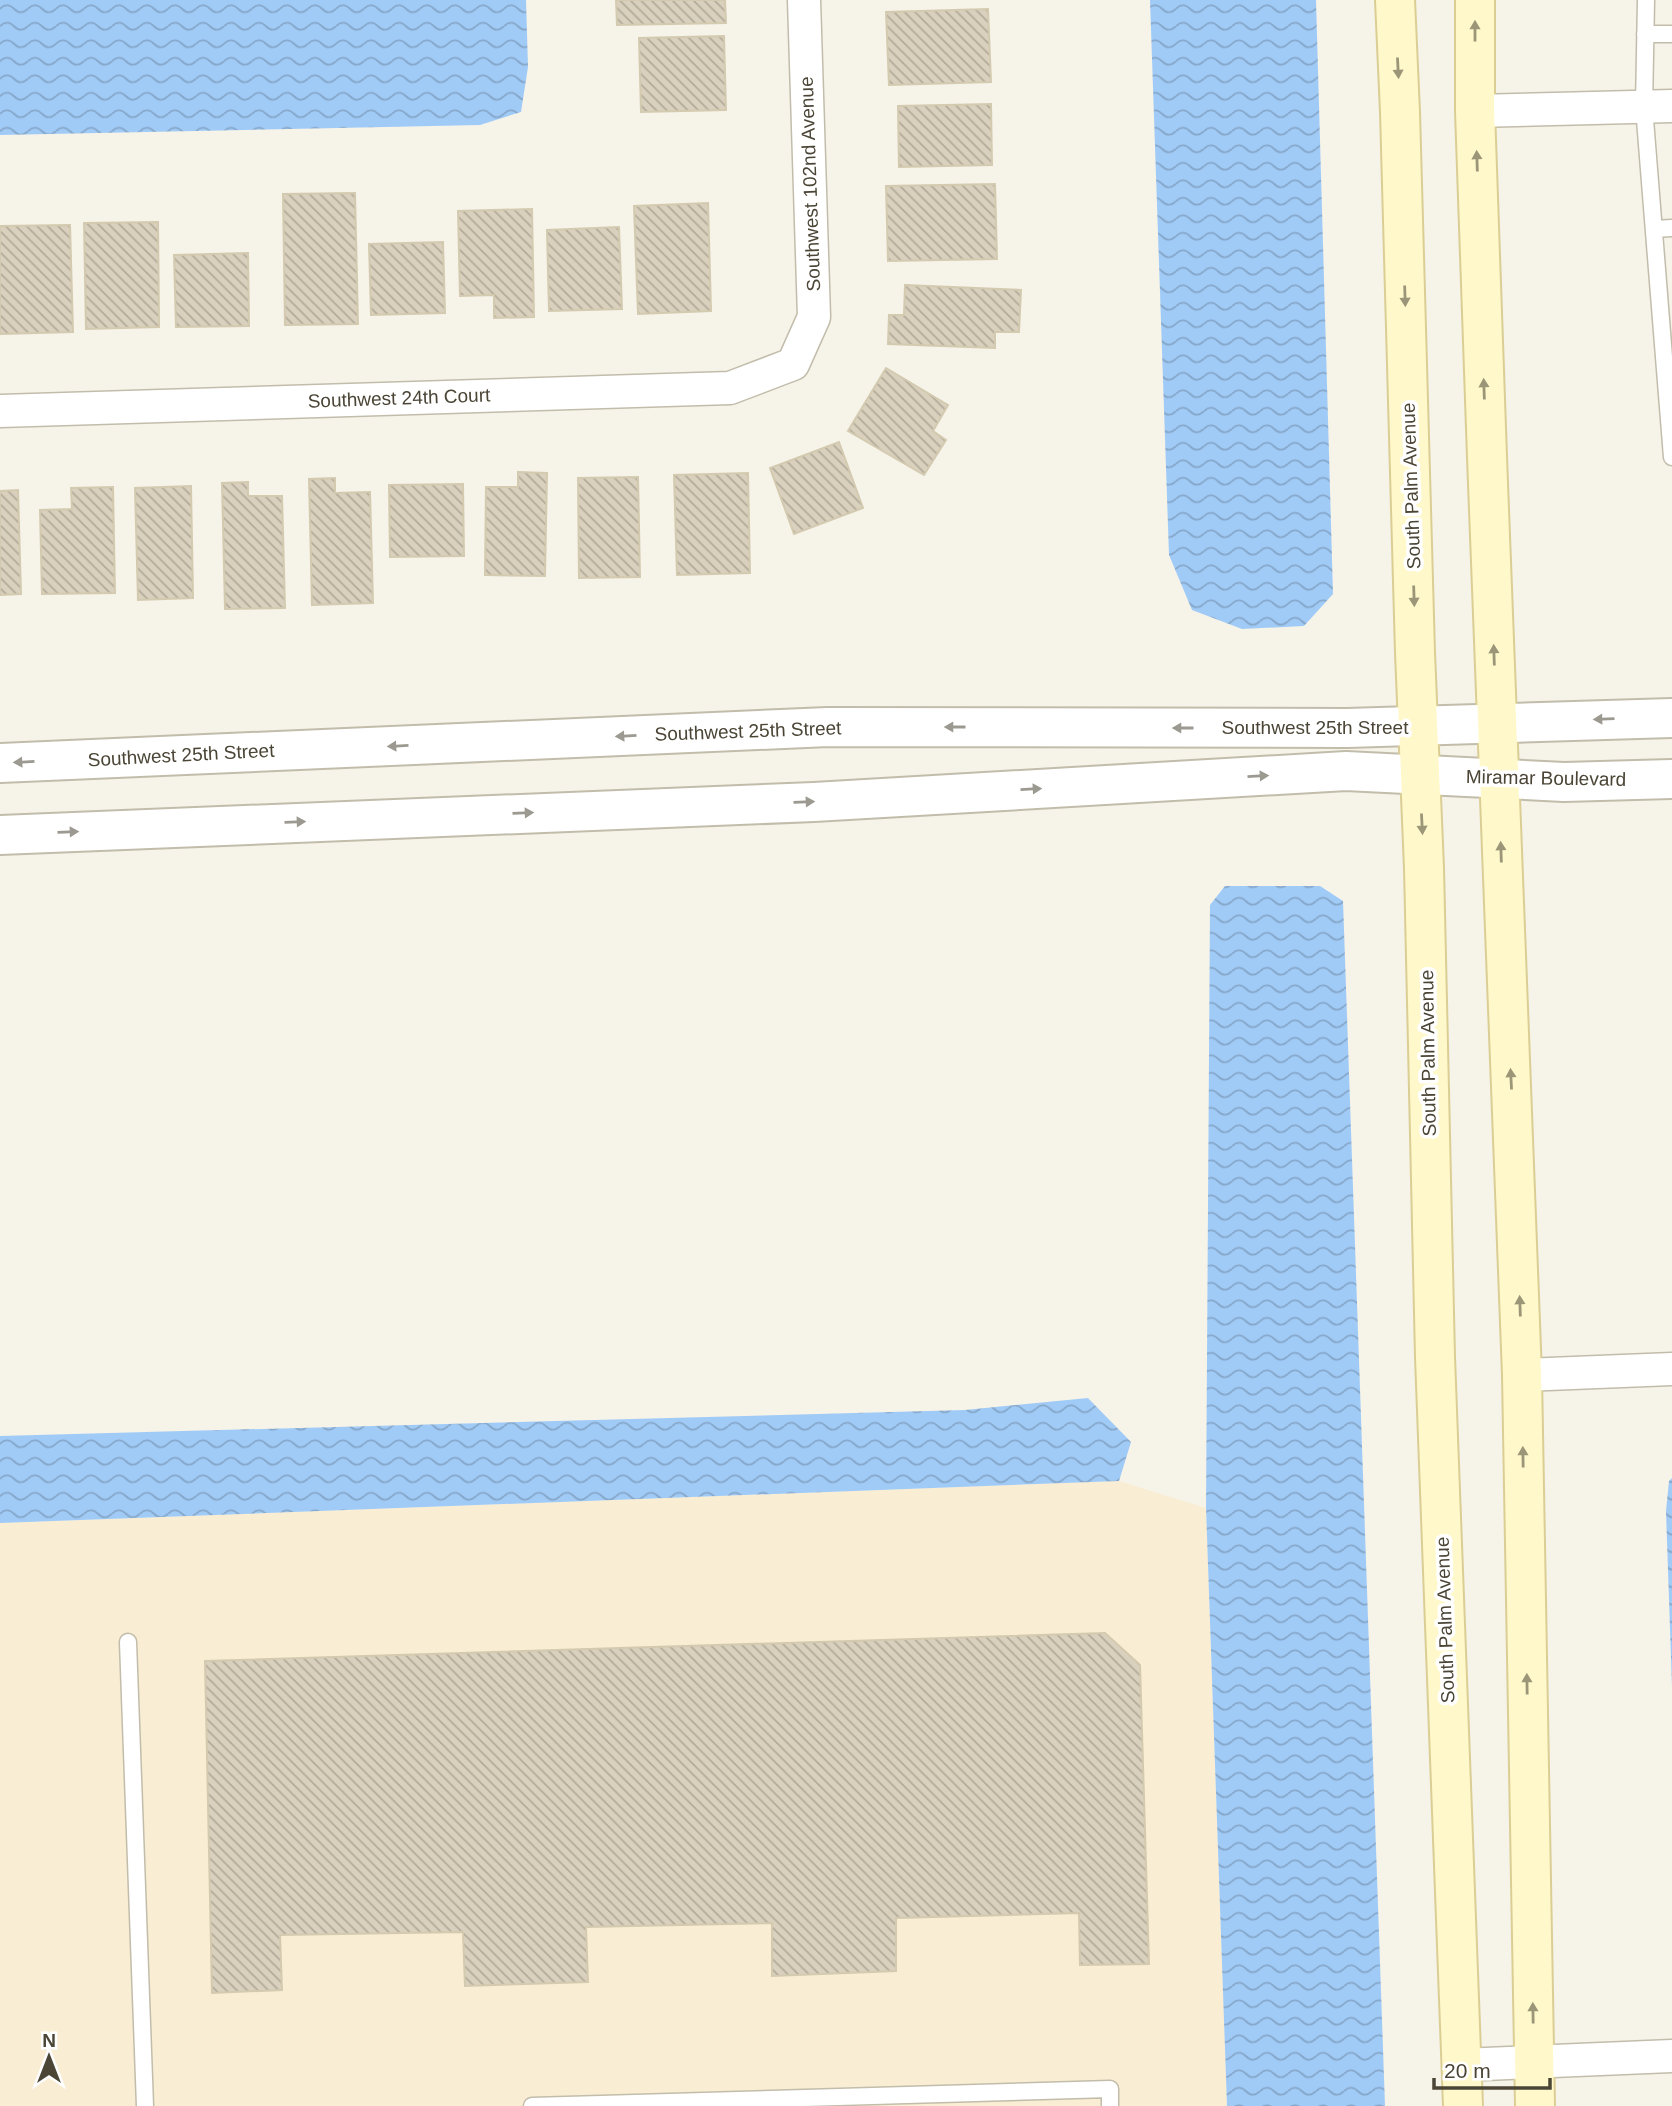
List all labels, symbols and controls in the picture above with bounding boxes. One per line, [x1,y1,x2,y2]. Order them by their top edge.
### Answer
one-way arrow [1469,20,1481,42]
one-way arrow [1393,57,1404,79]
street label: Southwest 102nd Avenue [796,76,824,292]
one-way arrow [1471,150,1482,172]
one-way arrow [1400,285,1411,307]
one-way arrow [1479,377,1490,399]
street label: Southwest 24th Court [307,384,491,412]
street label: South Palm Avenue [1398,402,1424,570]
one-way arrow [1408,586,1419,608]
one-way arrow [1488,644,1499,666]
one-way arrow [1593,714,1615,725]
street label: Southwest 25th Street [654,717,843,745]
street label: Southwest 25th Street [1222,717,1409,738]
one-way arrow [944,721,966,733]
one-way arrow [1172,722,1194,734]
one-way arrow [614,730,636,741]
street label: Southwest 25th Street [87,740,276,770]
one-way arrow [387,740,409,751]
one-way arrow [13,757,35,768]
street label: Miramar Boulevard [1466,766,1626,790]
one-way arrow [1247,770,1269,781]
one-way arrow [1020,783,1042,794]
one-way arrow [793,796,815,807]
one-way arrow [512,807,534,818]
one-way arrow [1417,813,1428,835]
one-way arrow [285,817,307,828]
one-way arrow [57,827,79,838]
one-way arrow [1495,841,1506,863]
street label: South Palm Avenue [1416,970,1440,1136]
one-way arrow [1505,1068,1516,1090]
one-way arrow [1514,1295,1525,1317]
one-way arrow [1517,1446,1529,1468]
street label: South Palm Avenue [1432,1536,1458,1704]
one-way arrow [1521,1673,1533,1695]
one-way arrow [1527,2002,1539,2024]
north arrow [14,2022,84,2092]
text: N [42,2030,56,2051]
scale bar [1434,2046,1550,2090]
text: 20 m [1444,2059,1491,2082]

